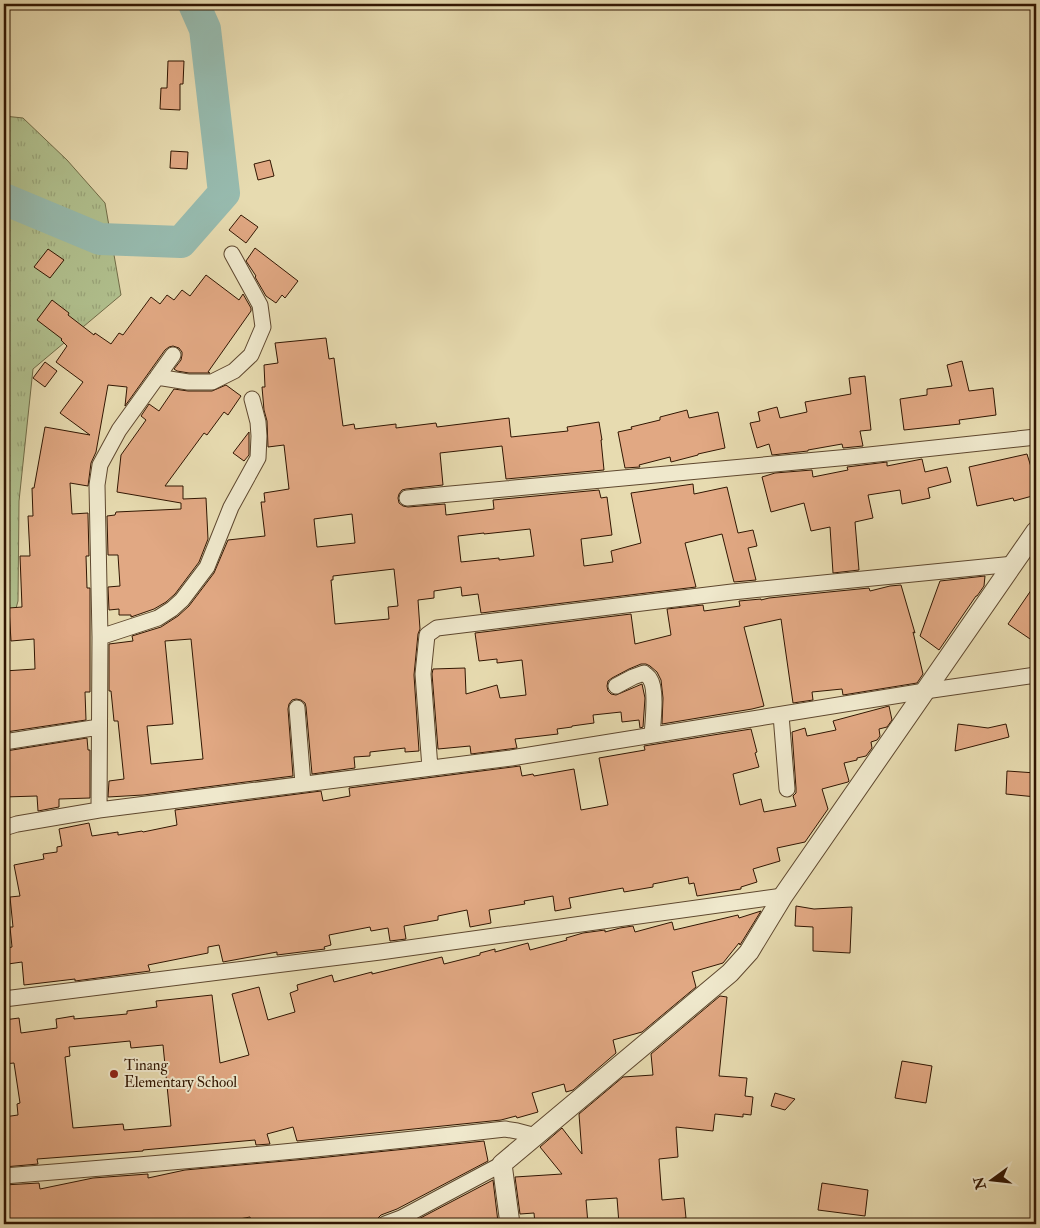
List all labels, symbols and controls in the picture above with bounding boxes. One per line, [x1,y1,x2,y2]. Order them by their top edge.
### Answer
place label: Tinang Elementary School [124,1056,237,1092]
marker: Tinang Elementary School [108,1068,120,1080]
north arrow [968,1156,1018,1206]
text: N [970,1175,990,1192]

